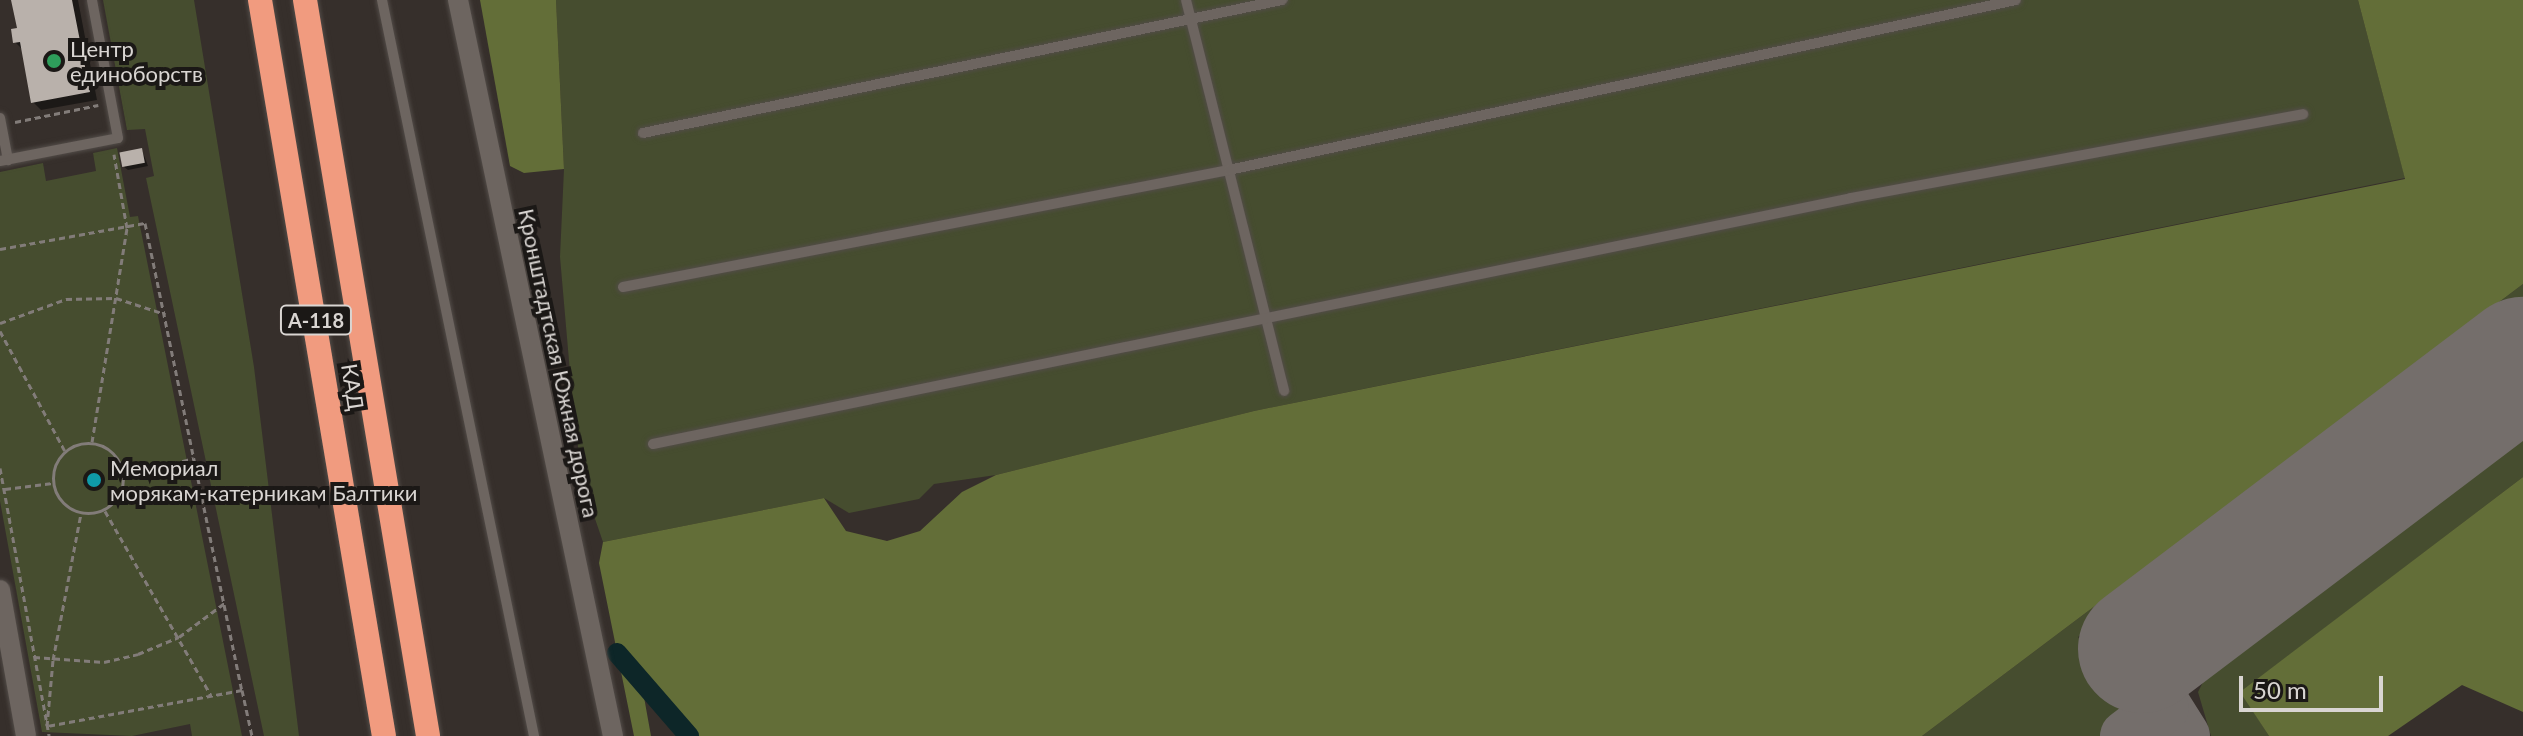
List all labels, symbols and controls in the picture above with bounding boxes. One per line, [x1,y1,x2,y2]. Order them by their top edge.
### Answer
place label: Центр единоборств [70,35,203,86]
marker: Центр единоборств [45,52,63,70]
street label: Кронштадтская Южная дорога [513,206,605,520]
road number: А-118 [278,304,354,336]
street label: КАД [336,362,370,412]
place label: Мемориал морякам-катерникам Балтики [110,454,417,506]
marker: Мемориал морякам-катерникам Балтики [85,471,103,489]
scale bar [2243,660,2387,710]
text: 50 m [2253,675,2307,704]

